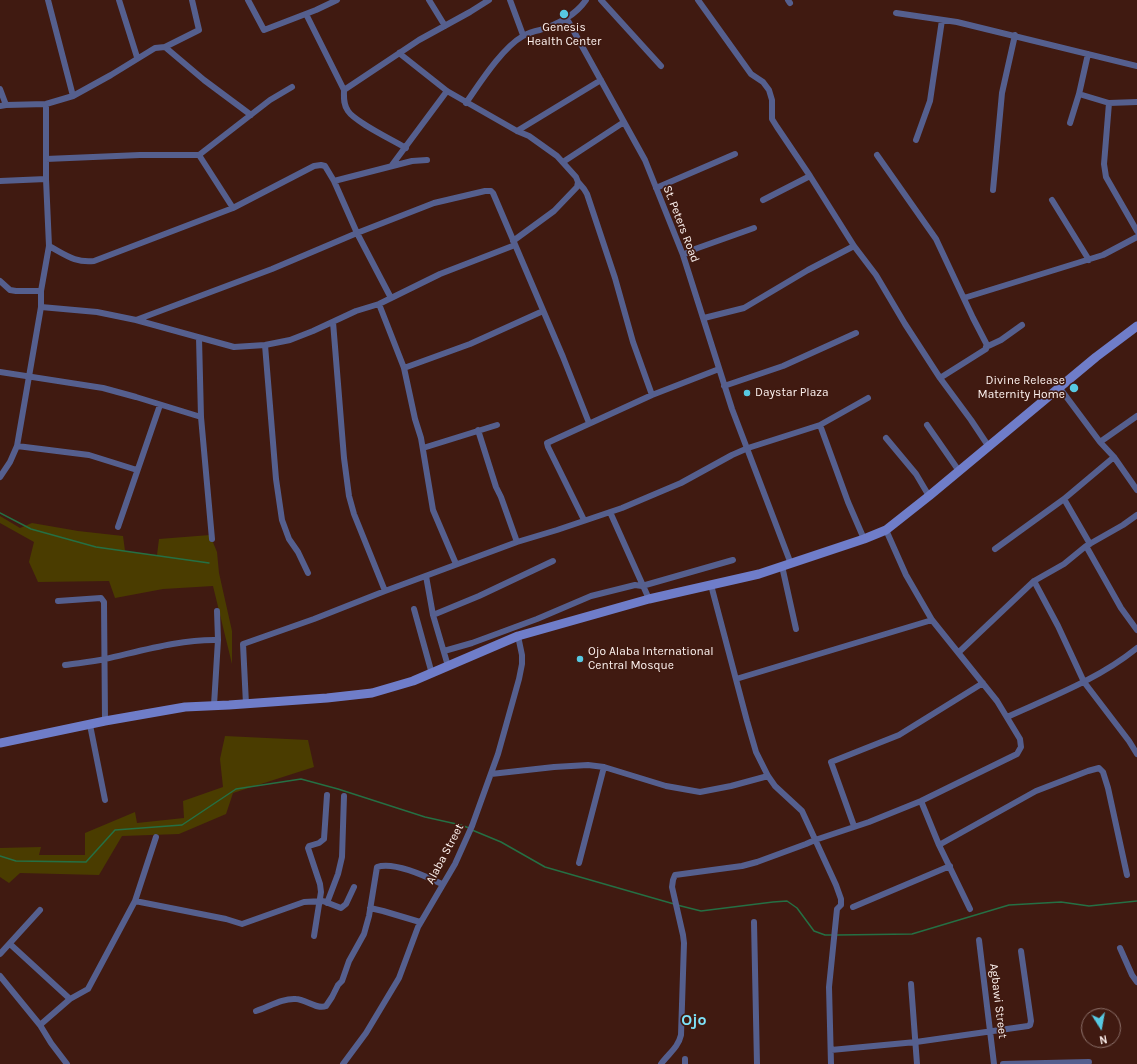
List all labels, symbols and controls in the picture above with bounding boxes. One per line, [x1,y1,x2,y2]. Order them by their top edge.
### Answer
marker: Genesis Health Center [558,8,570,20]
place label: Genesis Health Center [527,21,601,49]
street label: St. Peters Road [660,183,702,265]
place label: Divine Release Maternity Home [977,374,1065,402]
marker: Divine Release Maternity Home [1068,382,1080,394]
place label: Daystar Plaza [755,386,829,400]
marker: Daystar Plaza [742,388,752,398]
place label: Ojo Alaba International Central Mosque [588,645,714,673]
marker: Ojo Alaba International Central Mosque [575,654,585,664]
street label: Alaba Street [423,821,467,887]
street label: Agbawi Street [986,963,1010,1039]
north arrow [1081,1008,1121,1048]
district label: Ojo [681,1010,707,1030]
text: N [1098,1032,1108,1046]

